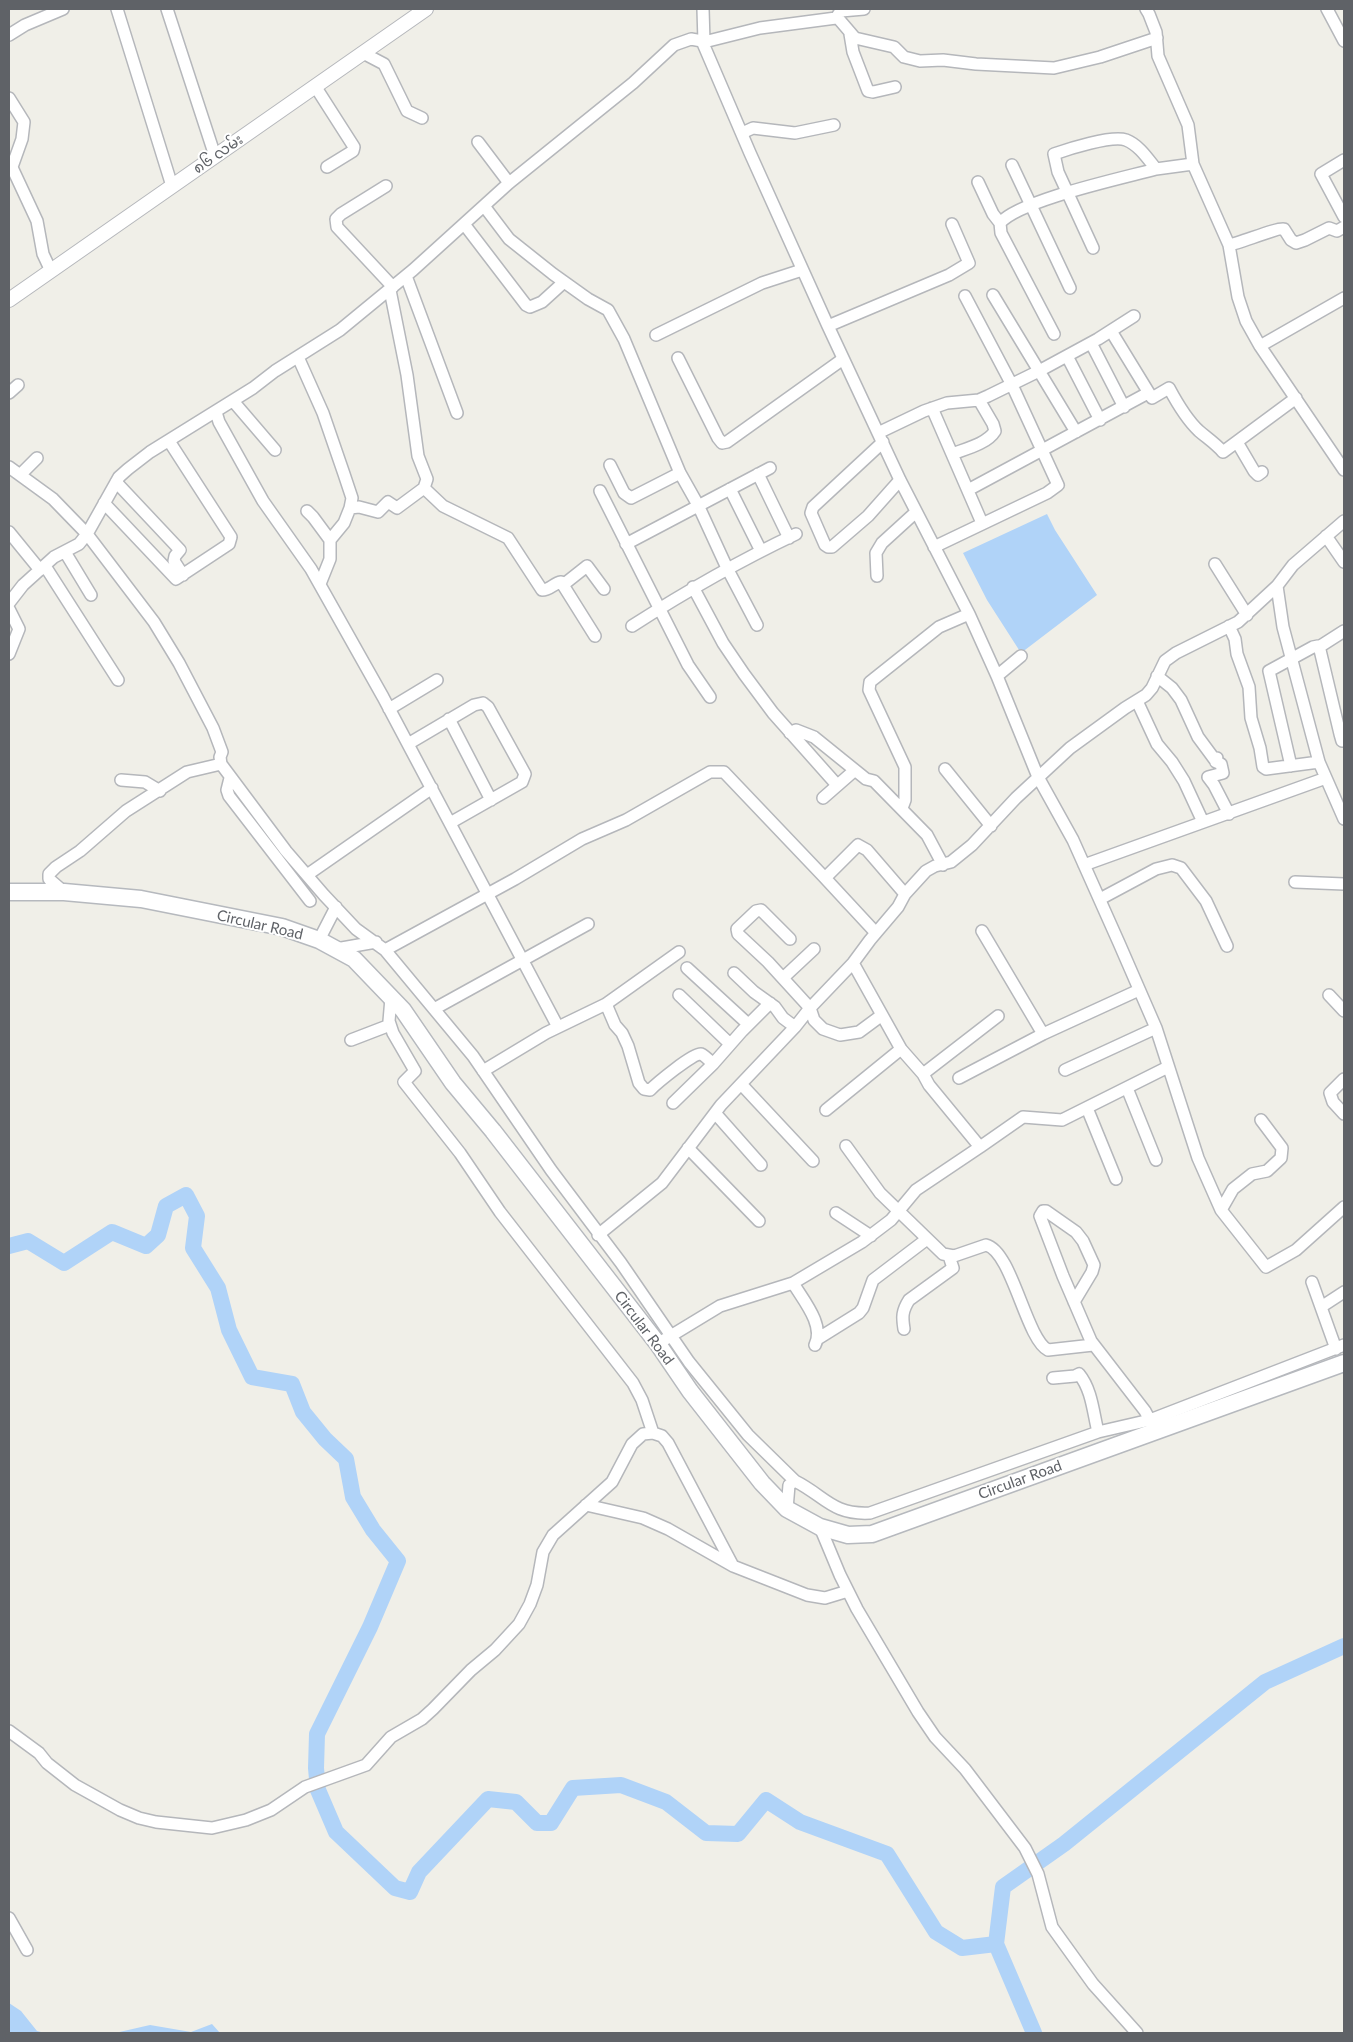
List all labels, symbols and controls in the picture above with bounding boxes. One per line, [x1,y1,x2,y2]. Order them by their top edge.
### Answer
street label: ၈၆ လမ်း [190,130,246,178]
street label: Circular Road [215,906,305,944]
street label: Circular Road [610,1287,678,1369]
street label: Circular Road [976,1457,1064,1503]

